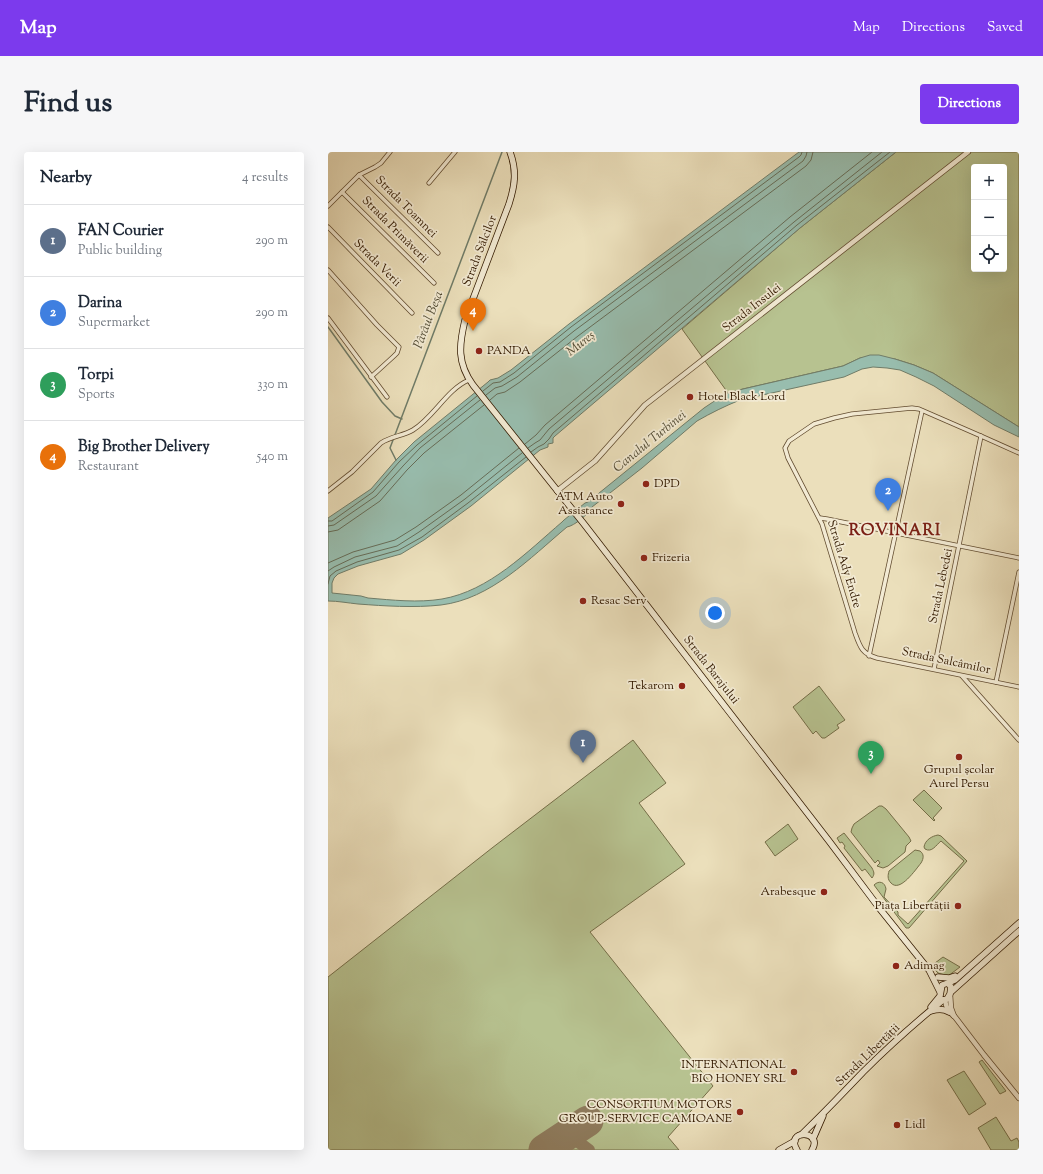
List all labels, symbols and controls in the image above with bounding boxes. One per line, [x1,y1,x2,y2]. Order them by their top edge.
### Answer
text: Map [20,15,57,42]
text: Map [853,18,880,38]
text: Directions [902,18,965,38]
text: Saved [987,18,1023,38]
text: Find us [24,84,112,124]
button: Directions [920,84,1019,124]
map controls [971,164,1007,272]
button: + [971,164,1007,200]
text: Nearby [40,166,92,190]
text: 4 results [242,169,288,187]
street label: Strada Toamnei [371,172,442,243]
street label: Strada Primăverii [357,192,433,268]
button: − [971,200,1007,236]
street label: Strada Sălcilor [458,212,502,289]
text: FAN Courier [78,221,164,242]
text: 1 [51,232,55,250]
text: 290 m [255,232,288,250]
street label: Strada Verii [349,235,405,291]
button: locate [971,236,1007,272]
text: Public building [78,242,162,260]
street label: Strada Insulei [719,279,786,337]
water label: Pârâul Beșa [410,288,448,351]
text: Darina [78,293,122,314]
pin: 4 [460,298,486,331]
text: 2 [50,304,56,322]
text: 290 m [255,304,288,322]
text: Supermarket [78,314,150,332]
water label: Mureș [563,327,599,361]
place label: PANDA [487,342,531,360]
marker: PANDA [474,346,484,356]
text: Torpi [78,365,114,386]
text: 3 [50,376,56,394]
text: 330 m [257,376,288,394]
text: Sports [78,386,115,404]
place label: Hotel Black Lord [698,388,786,406]
marker: Hotel Black Lord [685,392,695,402]
water label: Canalul Turbinei [610,407,690,477]
text: Big Brother Delivery [78,437,210,458]
text: 4 [50,448,56,466]
text: 540 m [257,448,288,466]
text: Restaurant [78,458,139,476]
place label: DPD [654,475,680,493]
pin: 2 [875,478,901,511]
marker: DPD [641,479,651,489]
place label: ATM Auto Assistance [555,488,613,520]
marker: ATM Auto Assistance [616,499,626,509]
street label: Strada Ady Endre [822,518,866,611]
district label: ROVINARI [849,520,941,543]
street label: Strada Lebedei [924,546,958,625]
place label: Frizeria [652,549,690,567]
marker: Frizeria [639,553,649,563]
place label: Resac Serv [591,592,647,610]
marker: Resac Serv [578,596,588,606]
your location [705,603,725,623]
street label: Strada Barajului [678,632,744,709]
street label: Strada Salcâmilor [900,643,993,679]
place label: Tekarom [628,677,674,695]
marker: Tekarom [677,681,687,691]
pin: 1 [570,730,596,763]
pin: 3 [858,741,884,774]
marker: Grupul școlar Aurel Persu [954,752,964,762]
place label: Grupul școlar Aurel Persu [924,761,995,793]
place label: Arabesque [761,883,816,901]
marker: Arabesque [819,887,829,897]
place label: Piața Libertății [875,897,951,915]
marker: Piața Libertății [953,901,963,911]
place label: Adimag [904,957,945,975]
marker: Adimag [891,961,901,971]
street label: Strada Libertății [832,1019,905,1091]
place label: INTERNATIONAL BIO HONEY SRL [681,1056,786,1088]
marker: INTERNATIONAL BIO HONEY SRL [789,1067,799,1077]
place label: CONSORTIUM MOTORS GROUP-SERVICE CAMIOANE [559,1096,733,1128]
marker: CONSORTIUM MOTORS GROUP-SERVICE CAMIOANE [735,1107,745,1117]
place label: Lidl [905,1116,926,1134]
marker: Lidl [892,1120,902,1130]

